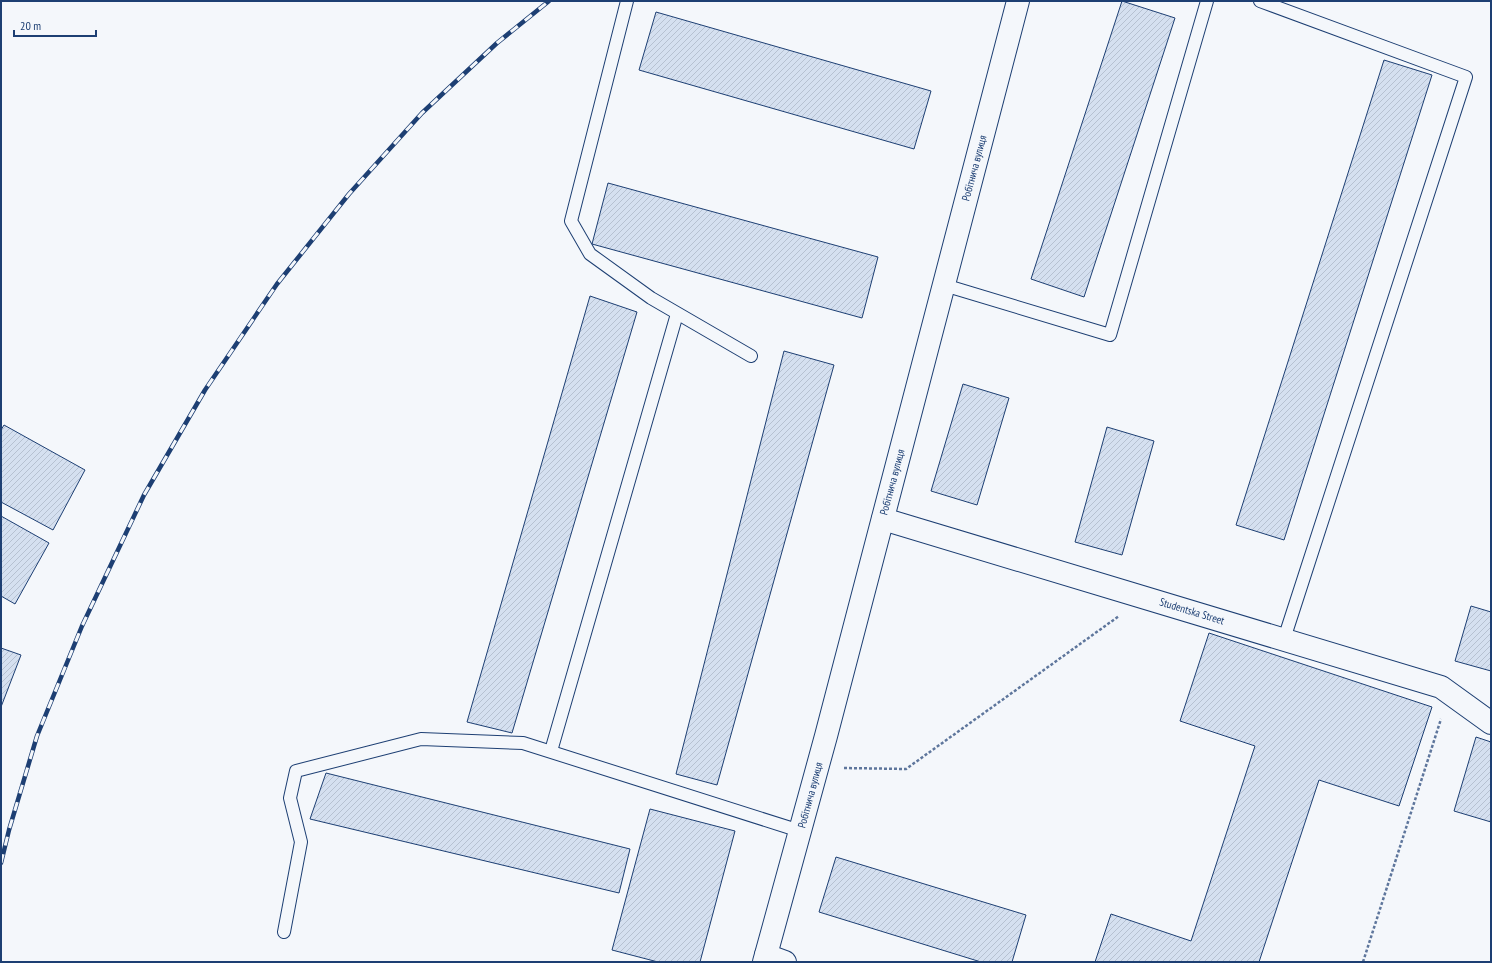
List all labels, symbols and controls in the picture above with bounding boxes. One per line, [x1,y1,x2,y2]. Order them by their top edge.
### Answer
scale bar [14,12,96,38]
text: 20 m [20,18,41,33]
street label: Робітнича вулиця [958,134,990,202]
street label: Робітнича вулиця [876,448,908,516]
street label: Studentska Street [1158,594,1226,628]
street label: Робітнича вулиця [794,761,826,829]

